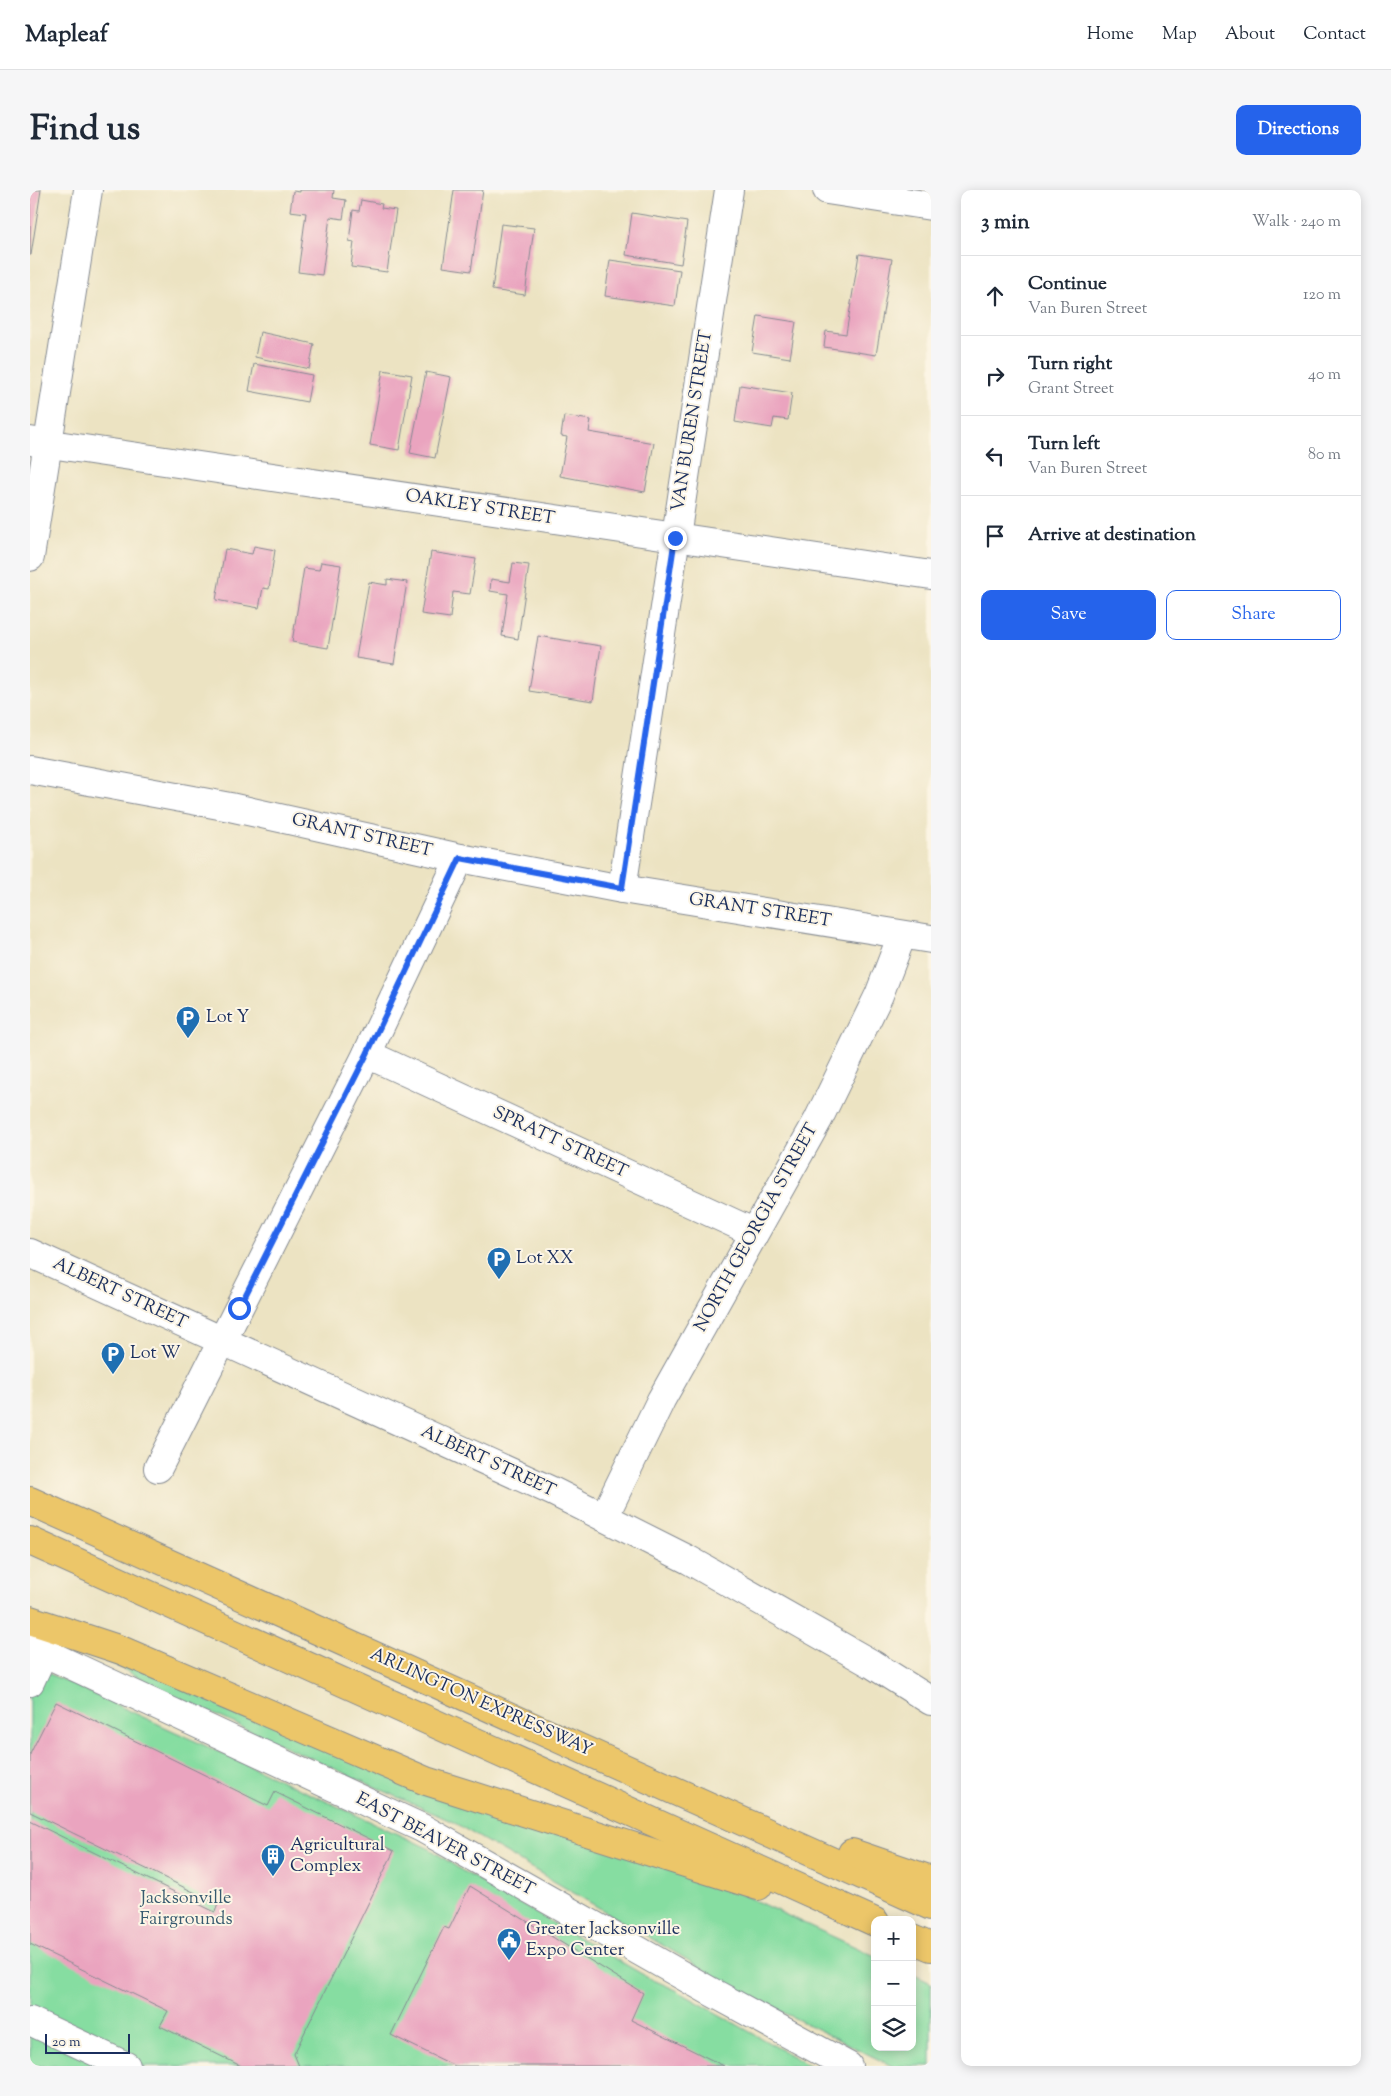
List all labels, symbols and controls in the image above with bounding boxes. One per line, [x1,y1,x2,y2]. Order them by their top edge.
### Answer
text: Mapleaf [25,18,108,52]
text: Home [1087,22,1134,48]
text: Map [1162,22,1197,48]
text: About [1225,22,1275,48]
text: Contact [1303,22,1366,48]
text: Find us [30,105,140,156]
button: Directions [1236,105,1361,155]
text: 3 min [981,208,1030,238]
text: Walk · 240 m [1252,211,1341,234]
text: Continue [1028,271,1107,298]
icon: ahead [981,282,1009,310]
text: 120 m [1303,284,1341,307]
text: Van Buren Street [1028,298,1147,321]
street label: VAN BUREN STREET [666,328,720,514]
text: Turn right [1028,351,1112,378]
icon: right [981,362,1009,390]
text: 40 m [1308,364,1341,387]
text: Grant Street [1028,378,1114,401]
text: Turn left [1028,431,1100,458]
icon: left [981,442,1009,470]
text: 80 m [1308,444,1341,467]
text: Van Buren Street [1028,458,1147,481]
street label: OAKLEY STREET [403,483,557,533]
icon: arrive [981,522,1009,550]
text: Arrive at destination [1028,522,1196,549]
route end [664,527,687,550]
button: Save [981,590,1156,640]
button: Share [1166,590,1341,640]
street label: GRANT STREET [289,807,435,865]
street label: GRANT STREET [687,887,833,935]
parking icon: Lot Y [175,1005,201,1039]
place label: Lot Y [206,1005,250,1031]
street label: SPRATT STREET [488,1100,632,1186]
street label: NORTH GEORGIA STREET [689,1119,825,1337]
parking icon: Lot XX [486,1246,512,1280]
place label: Lot XX [516,1246,574,1272]
street label: ALBERT STREET [48,1251,192,1337]
route start [228,1297,251,1320]
parking icon: Lot W [100,1341,126,1375]
place label: Lot W [130,1341,181,1367]
street label: ALBERT STREET [416,1419,560,1505]
street label: ARLINGTON EXPRESSWAY [366,1642,597,1764]
street label: EAST BEAVER STREET [351,1787,540,1903]
place label: Agricultural Complex [290,1833,385,1880]
building icon: Agricultural Complex [260,1843,286,1877]
park label: Jacksonville Fairgrounds [139,1886,233,1933]
map controls [871,1916,916,2051]
button: + [871,1916,916,1961]
place label: Greater Jacksonville Expo Center [526,1917,680,1964]
public building icon: Greater Jacksonville Expo Center [496,1927,522,1961]
button: − [871,1961,916,2006]
button: layers [871,2006,916,2051]
scale bar [45,2031,130,2054]
text: 20 m [52,2033,81,2053]

